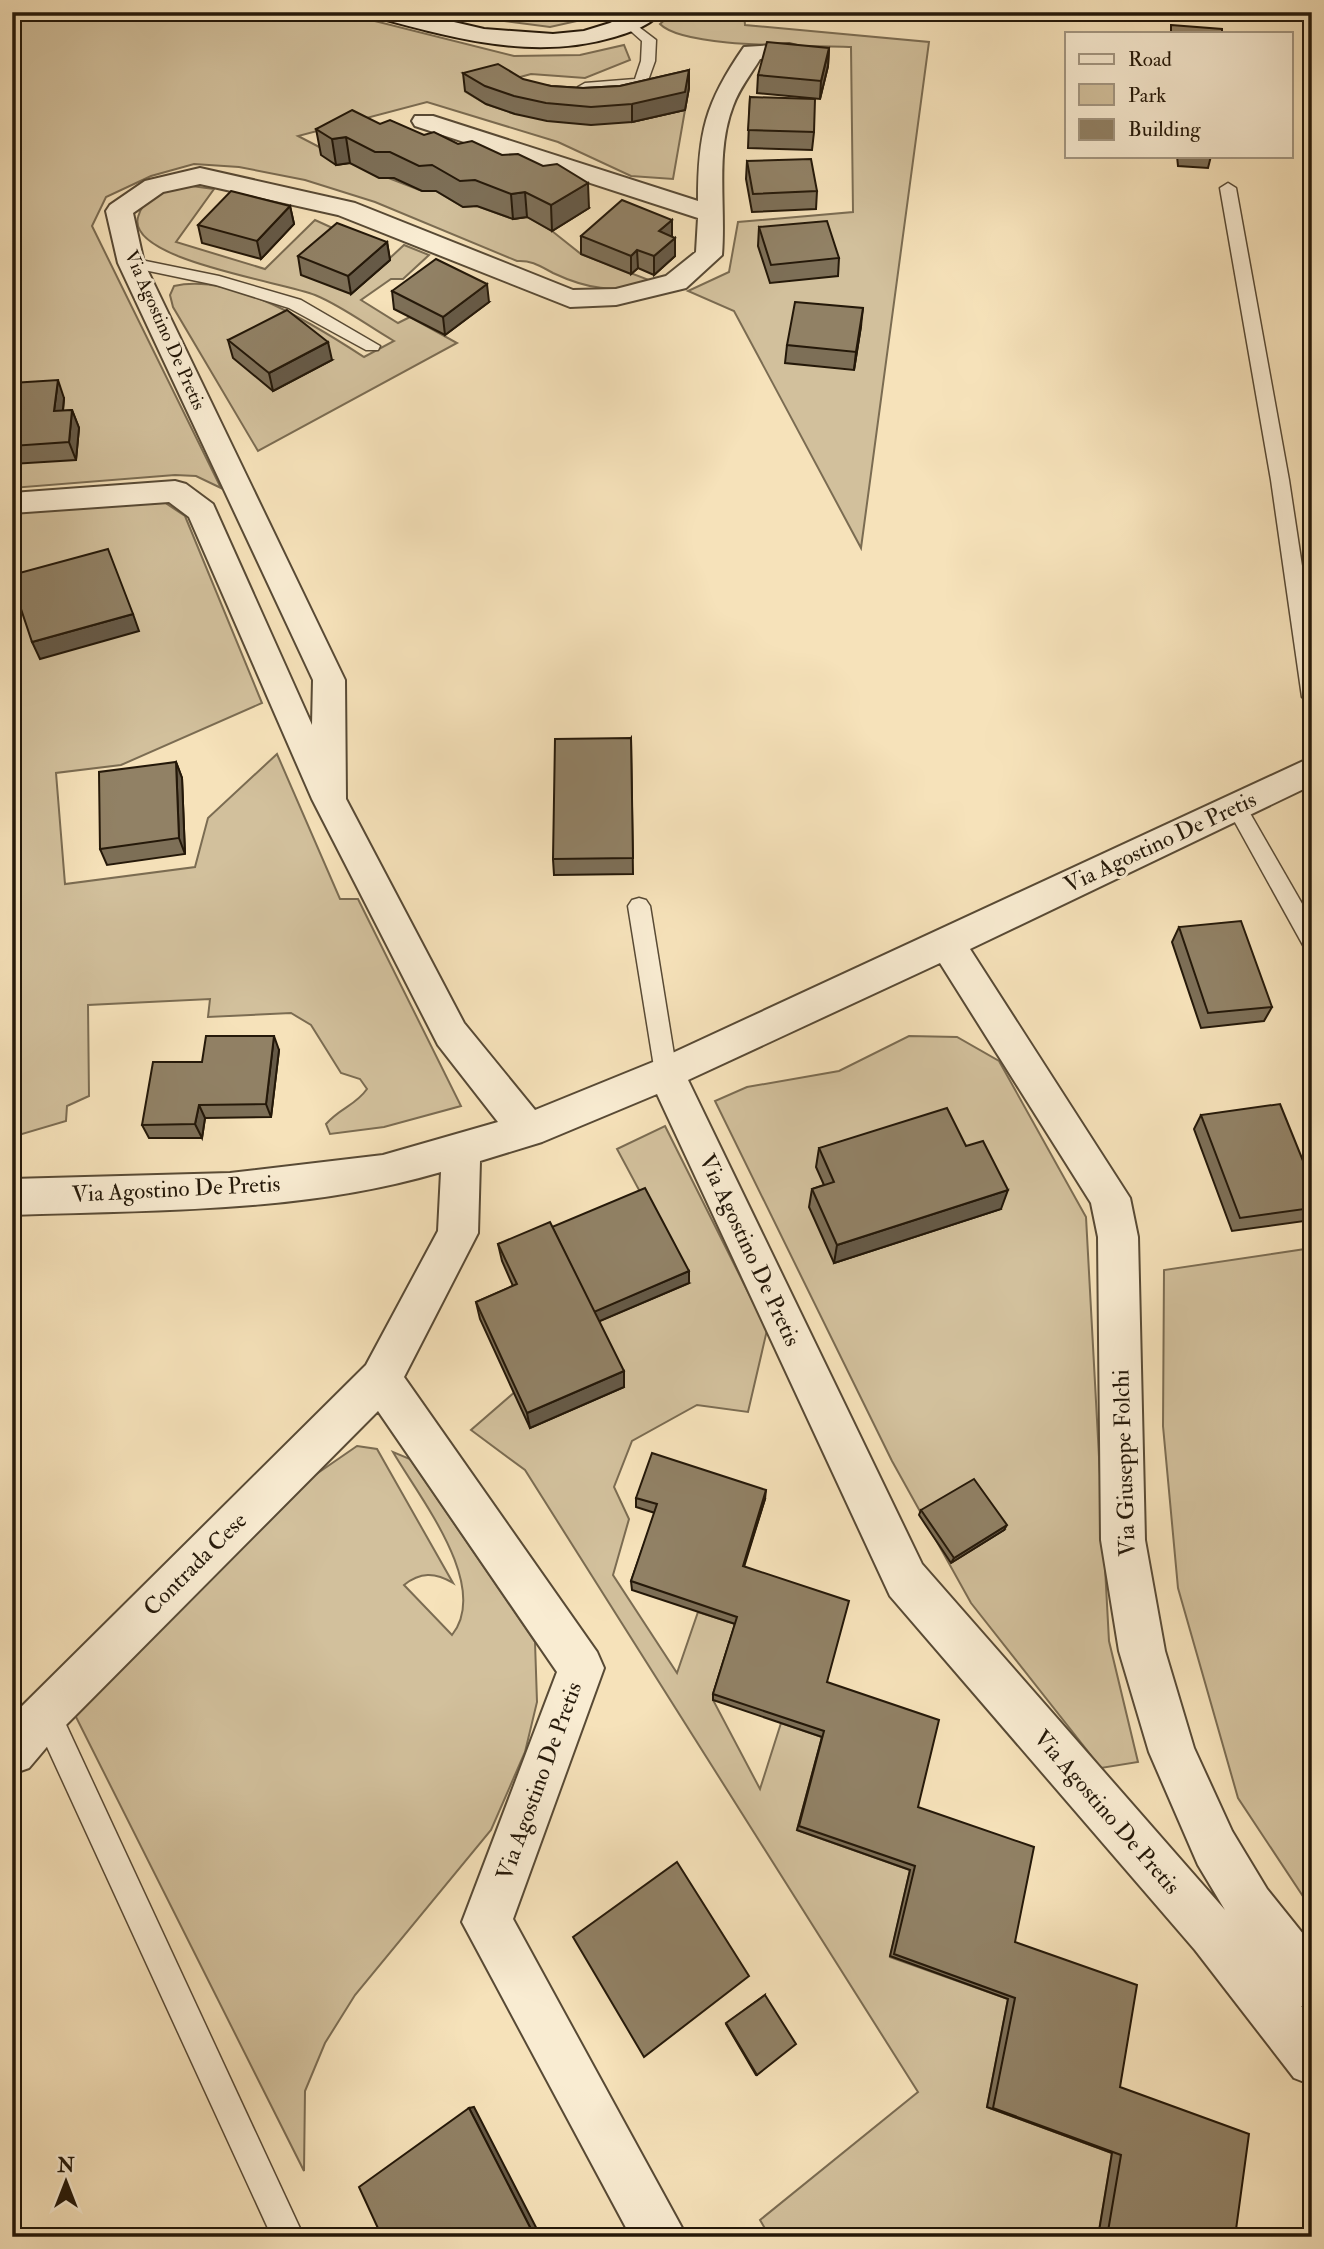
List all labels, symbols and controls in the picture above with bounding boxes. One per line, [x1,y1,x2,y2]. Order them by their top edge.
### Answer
legend [1065,32,1292,158]
text: Road [1128,46,1173,73]
text: Park [1128,82,1166,109]
text: Building [1128,116,1201,143]
street label: Via Agostino De Pretis [119,246,211,414]
street label: Via Agostino De Pretis [1059,785,1261,899]
street label: Via Agostino De Pretis [693,1149,807,1351]
street label: Via Agostino De Pretis [71,1169,281,1209]
street label: Via Giuseppe Folchi [1106,1369,1143,1557]
street label: Contrada Cese [137,1506,253,1622]
street label: Via Agostino De Pretis [490,1678,588,1884]
street label: Via Agostino De Pretis [1028,1724,1187,1900]
north arrow [32,2148,102,2218]
text: N [56,2154,75,2178]

